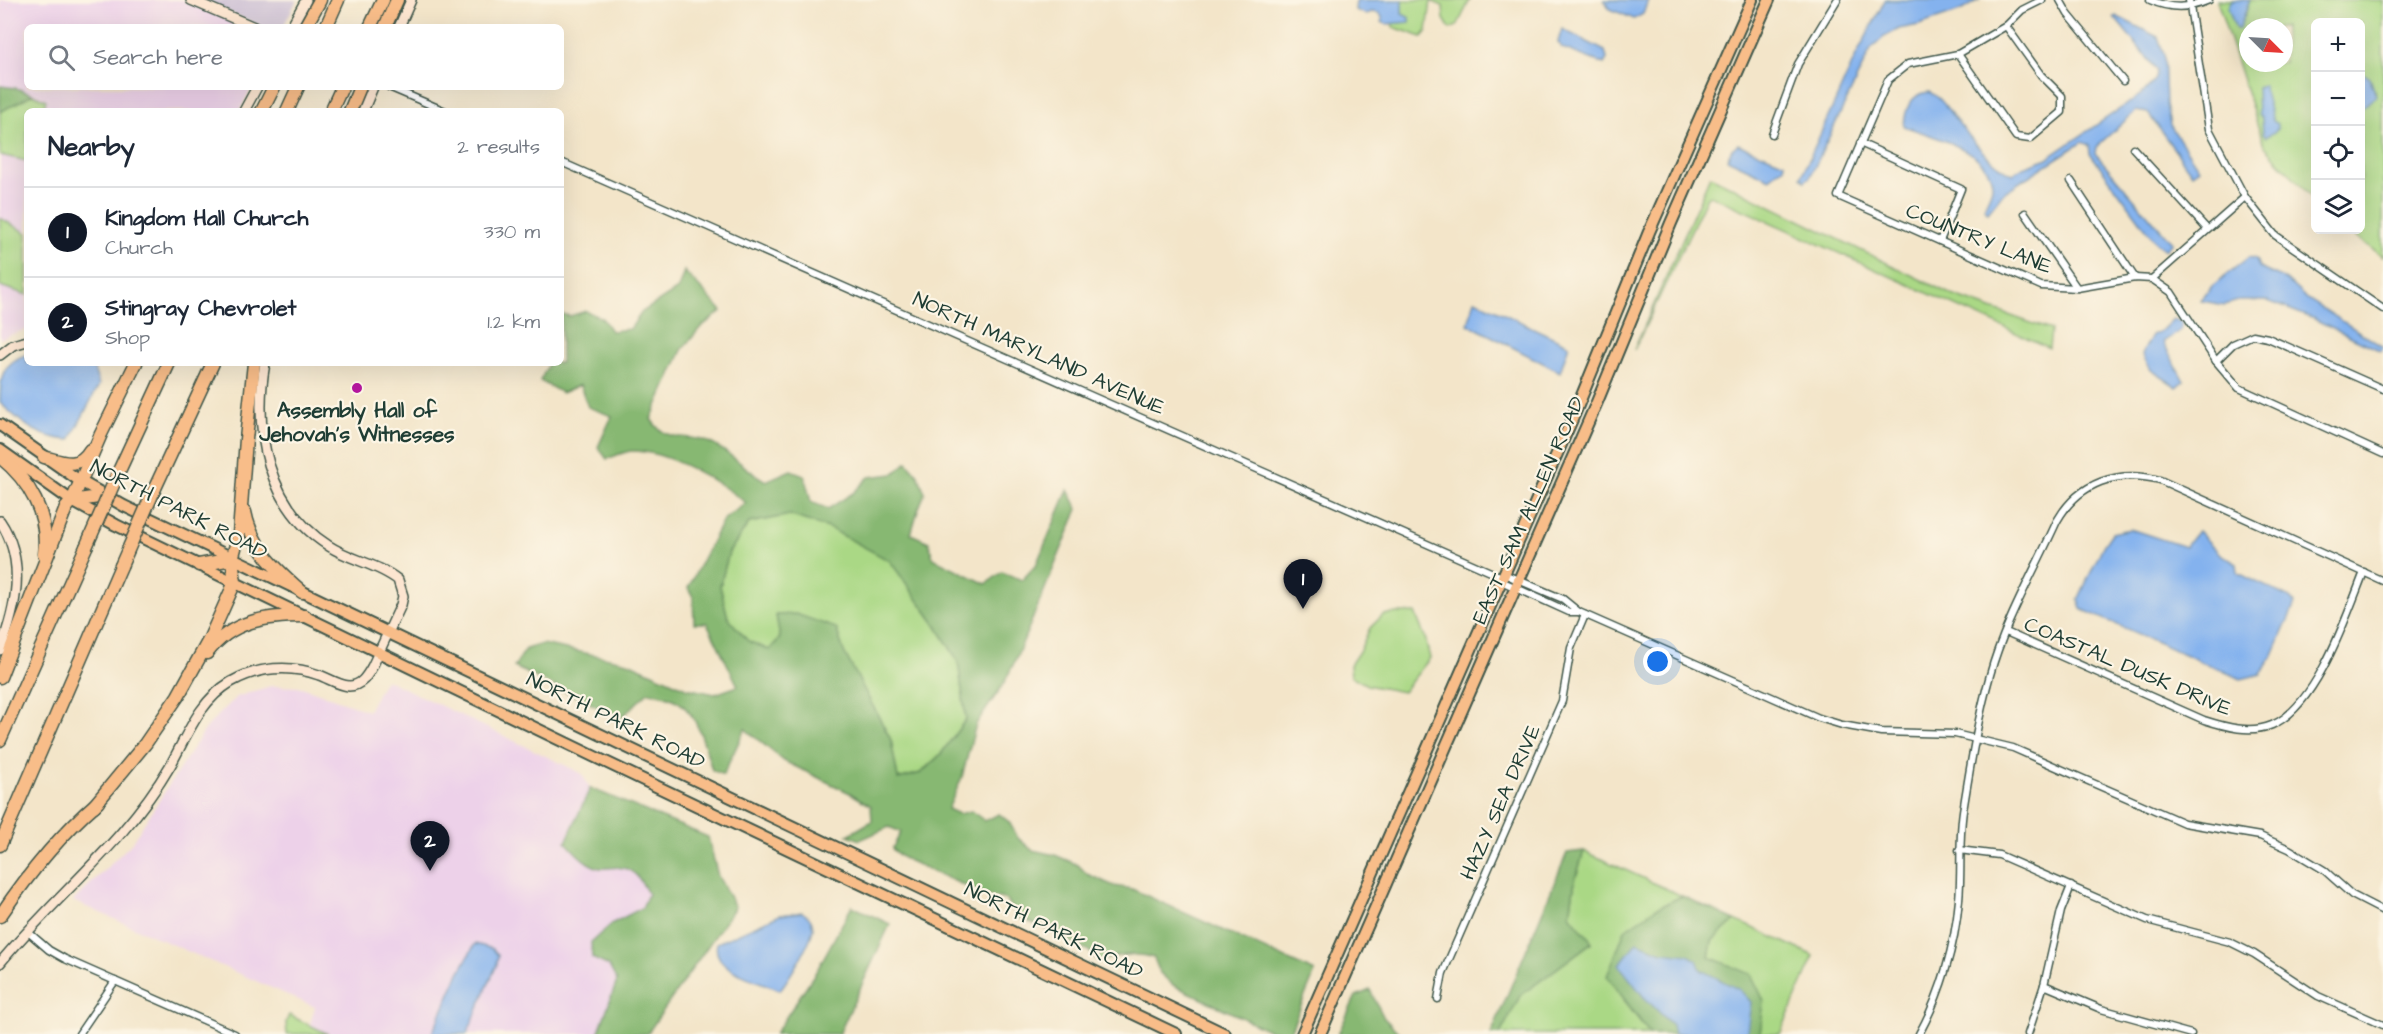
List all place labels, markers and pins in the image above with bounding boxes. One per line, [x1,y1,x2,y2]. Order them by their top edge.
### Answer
marker: Assembly Hall of Jehovah's Witnesses [350,381,364,395]
place label: Assembly Hall of Jehovah's Witnesses [258,396,455,449]
pin: 1 [1284,560,1322,609]
pin: 2 [410,822,450,871]

